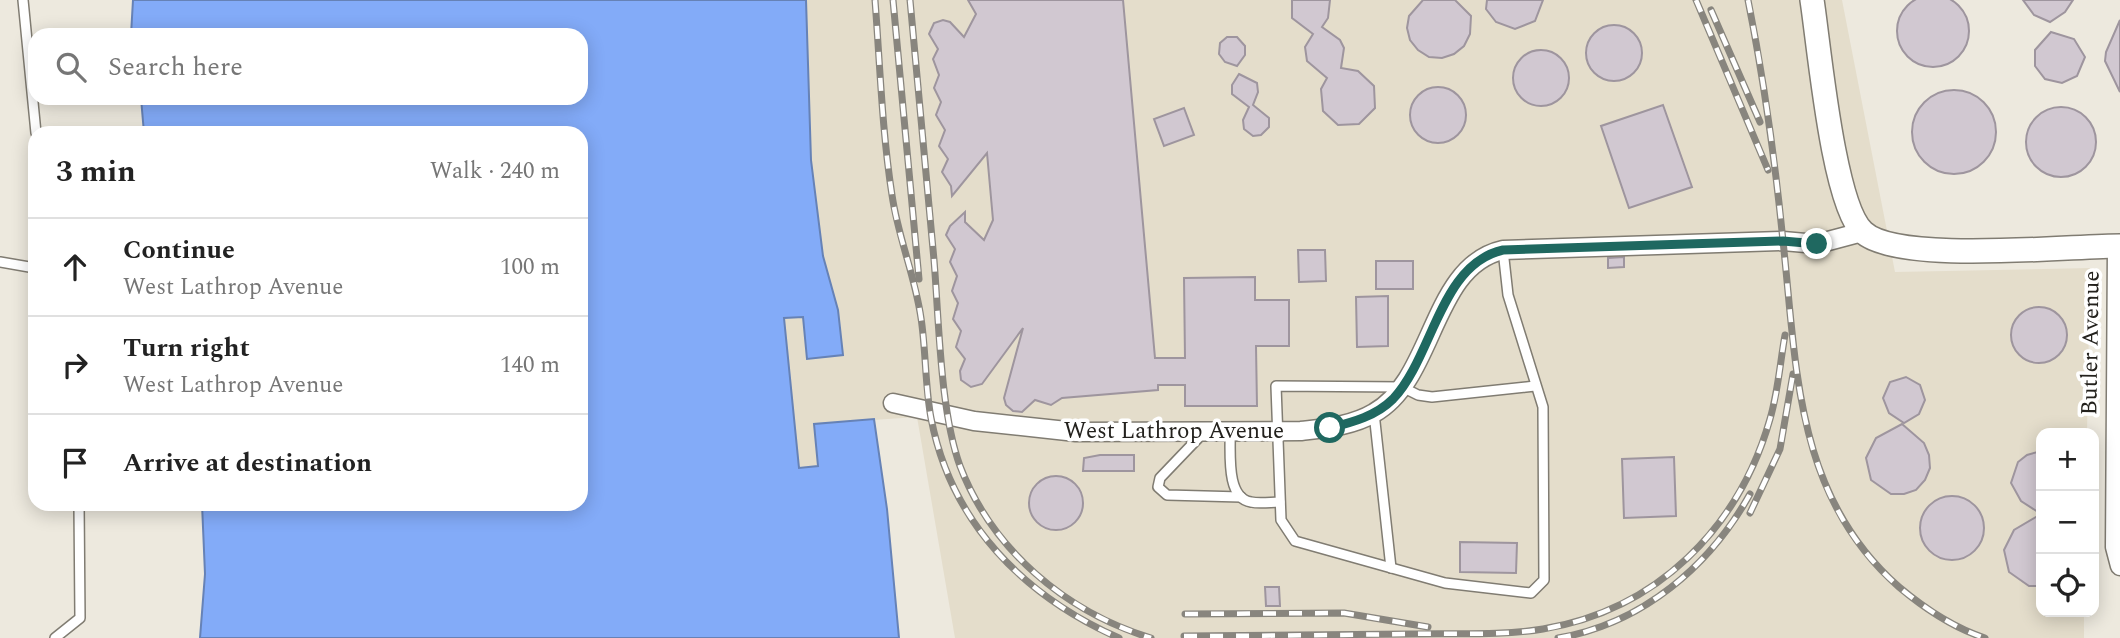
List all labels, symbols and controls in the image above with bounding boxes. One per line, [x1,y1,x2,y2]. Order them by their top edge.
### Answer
search box [28,28,588,105]
text: Search here [108,47,243,87]
icon: search [52,48,90,86]
text: 3 min [56,149,136,195]
text: Walk · 240 m [430,154,560,189]
route end [1801,228,1832,259]
text: Continue [123,230,235,270]
icon: ahead [56,248,94,286]
text: 100 m [500,250,560,285]
text: West Lathrop Avenue [123,270,343,305]
street label: Butler Avenue [2072,270,2110,416]
text: Turn right [123,328,250,368]
icon: right [56,346,94,384]
text: 140 m [500,348,560,383]
text: West Lathrop Avenue [123,368,343,403]
route start [1314,412,1345,443]
street label: West Lathrop Avenue [1064,414,1284,449]
map controls [2036,428,2099,617]
button: + [2036,428,2099,491]
text: Arrive at destination [123,443,372,483]
icon: arrive [56,444,94,482]
button: − [2036,491,2099,554]
button: locate [2036,554,2099,617]

